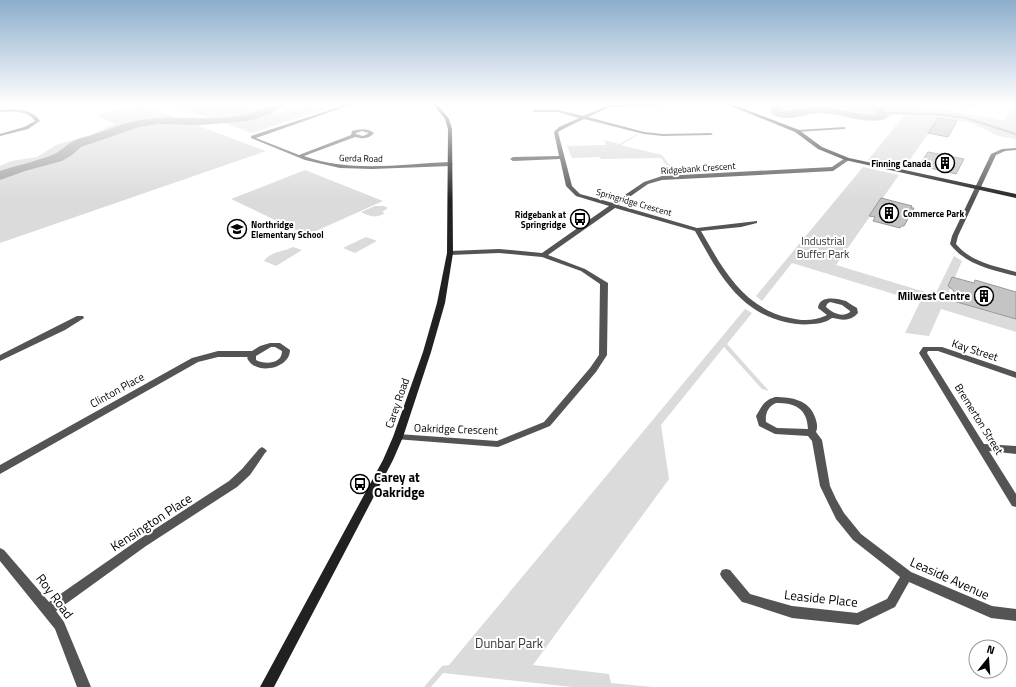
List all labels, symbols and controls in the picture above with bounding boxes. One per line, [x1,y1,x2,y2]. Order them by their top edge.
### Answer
street label: Gerda Road [339,151,383,165]
building icon: Finning Canada [934,152,956,174]
place label: Finning Canada [871,157,931,170]
street label: Ridgebank Crescent [660,159,737,177]
street label: Springridge Crescent [595,185,674,219]
building icon: Commerce Park [878,202,900,224]
place label: Commerce Park [903,207,964,220]
place label: Ridgebank at Springridge [515,208,567,231]
bus stop icon: Ridgebank at Springridge [569,208,591,230]
school or university icon: Northridge Elementary School [226,218,248,240]
place label: Northridge Elementary School [251,218,324,241]
park label: Industrial Buffer Park [797,233,850,262]
building icon: Milwest Centre [973,285,995,307]
place label: Milwest Centre [898,288,970,304]
street label: Kay Street [950,335,1000,365]
street label: Clinton Place [87,368,147,411]
street label: Carey Road [381,376,413,430]
street label: Bremerton Street [951,380,1007,458]
street label: Oakridge Crescent [414,420,498,438]
place label: Carey at Oakridge [374,467,425,502]
bus stop icon: Carey at Oakridge [349,473,371,495]
street label: Kensington Place [106,488,196,556]
street label: Leaside Avenue [907,552,993,604]
street label: Roy Road [31,569,79,623]
street label: Leaside Place [783,584,859,612]
park label: Dunbar Park [475,633,543,653]
north arrow [968,639,1008,679]
text: N [985,641,997,658]

